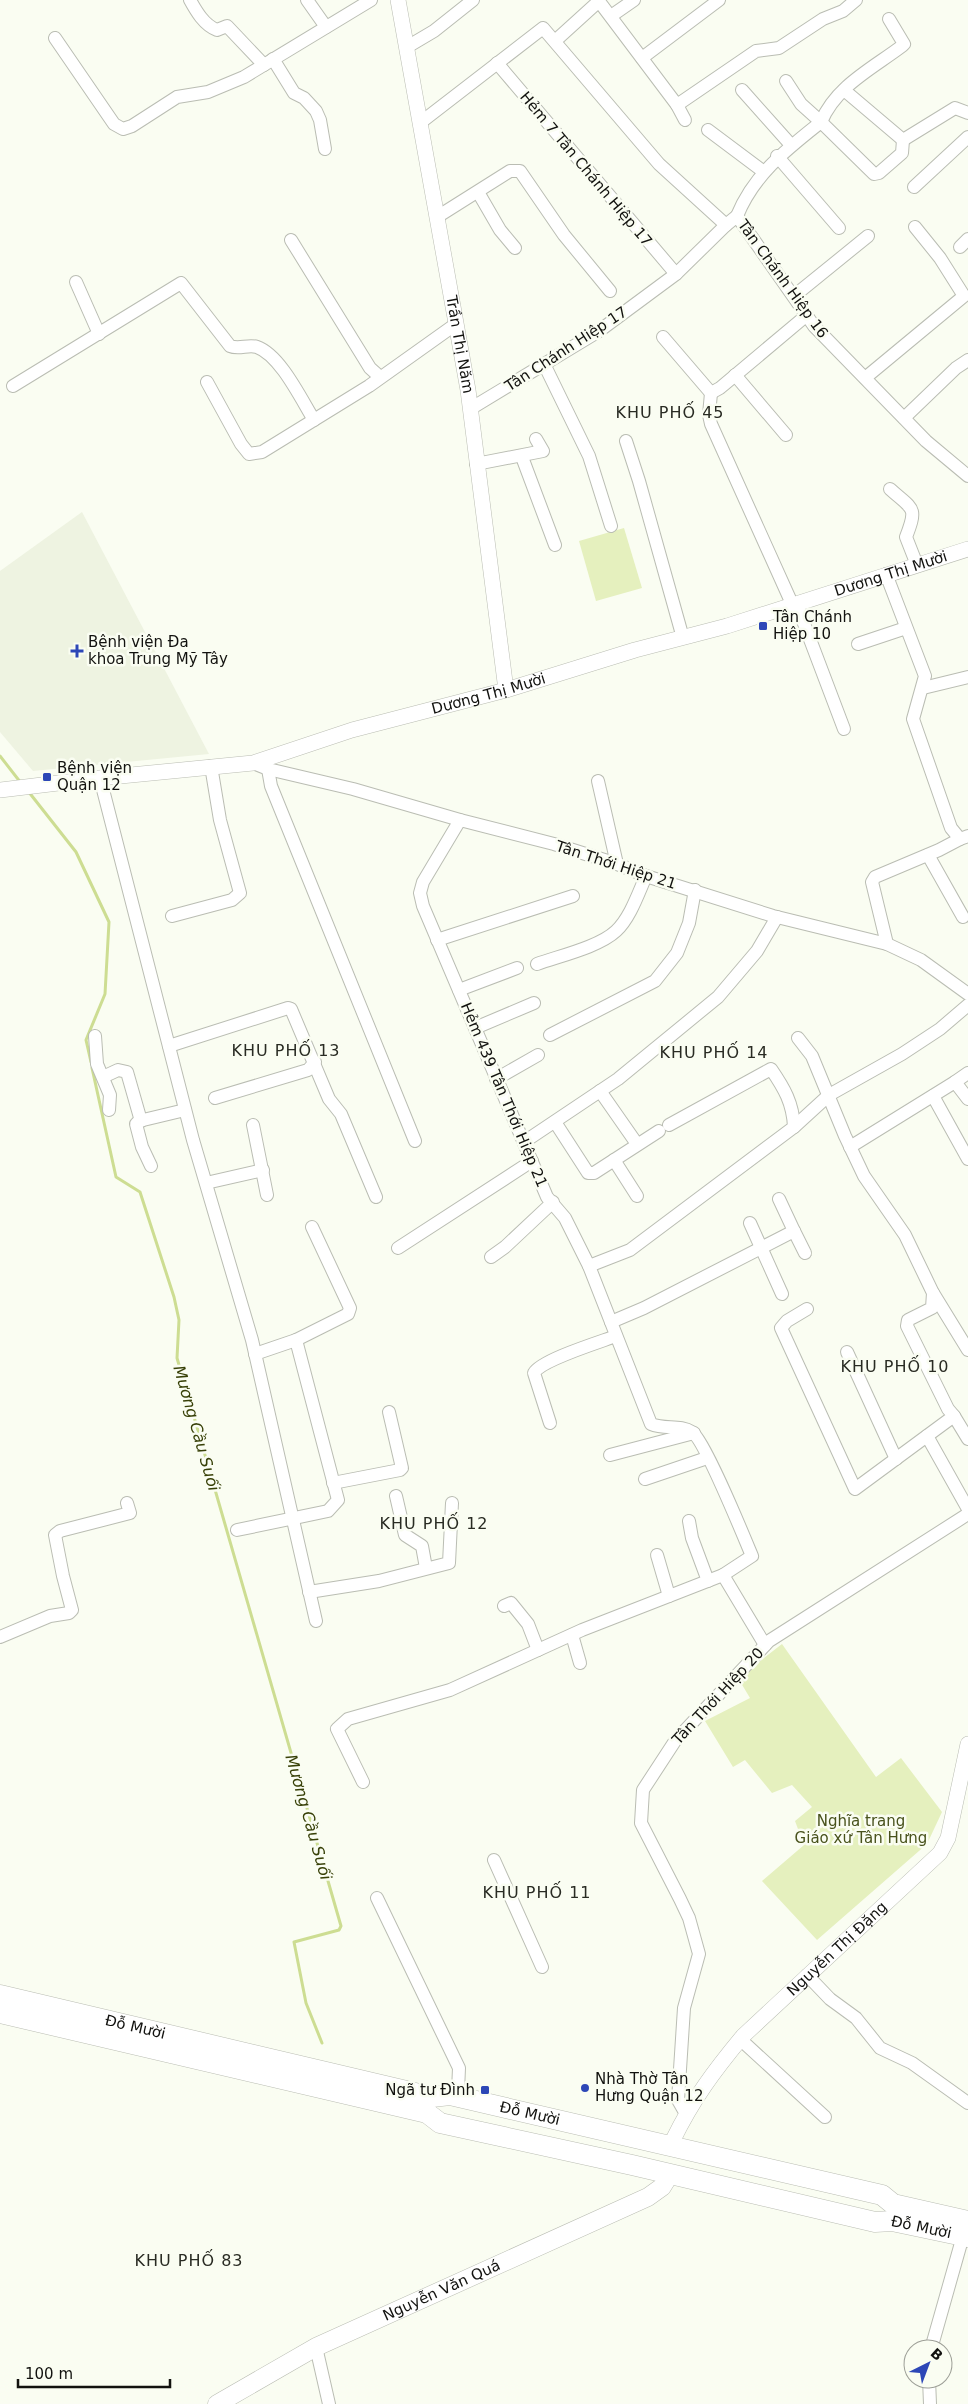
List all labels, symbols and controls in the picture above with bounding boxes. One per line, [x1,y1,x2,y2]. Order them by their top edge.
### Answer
street label: Hẻm 7 Tân Chánh Hiệp 17 [516,88,656,250]
street label: Tân Chánh Hiệp 16 [733,216,832,342]
street label: Trần Thị Năm [442,293,477,395]
street label: Tân Chánh Hiệp 17 [501,303,630,396]
district label: KHU PHỐ 45 [615,401,725,422]
street label: Dương Thị Mười [832,547,950,600]
place label: Tân Chánh Hiệp 10 [772,608,852,643]
marker: Tân Chánh Hiệp 10 [757,620,769,632]
place label: Bệnh viện Đa khoa Trung Mỹ Tây [88,633,228,668]
marker: Bệnh viện Đa khoa Trung Mỹ Tây [70,644,84,658]
street label: Dương Thị Mười [430,669,548,718]
place label: Bệnh viện Quận 12 [57,759,132,794]
marker: Bệnh viện Quận 12 [41,771,53,783]
street label: Tân Thới Hiệp 21 [552,837,679,893]
street label: Hẻm 439 Tân Thới Hiệp 21 [457,1000,551,1190]
district label: KHU PHỐ 13 [231,1039,341,1060]
district label: KHU PHỐ 14 [659,1041,769,1062]
district label: KHU PHỐ 10 [840,1355,950,1376]
water label: Mương Cầu Suối [169,1363,224,1494]
district label: KHU PHỐ 12 [379,1512,489,1533]
street label: Tân Thới Hiệp 20 [668,1644,767,1749]
water label: Mương Cầu Suối [281,1752,336,1883]
park label: Nghĩa trang Giáo xứ Tân Hưng [795,1812,927,1847]
district label: KHU PHỐ 11 [482,1881,592,1902]
street label: Nguyễn Thị Đặng [783,1898,891,2000]
street label: Đỗ Mười [103,2011,167,2043]
place label: Nhà Thờ Tân Hưng Quận 12 [595,2070,703,2105]
place label: Ngã tư Đình [385,2081,475,2099]
marker: Nhà Thờ Tân Hưng Quận 12 [579,2082,591,2094]
marker: Ngã tư Đình [479,2084,491,2096]
street label: Đỗ Mười [498,2098,562,2129]
street label: Đỗ Mười [889,2212,953,2242]
district label: KHU PHỐ 83 [134,2249,244,2270]
street label: Nguyễn Văn Quá [380,2256,503,2325]
north arrow [903,2339,953,2389]
text: B [927,2345,946,2364]
scale bar [18,2356,170,2388]
text: 100 m [25,2365,73,2383]

